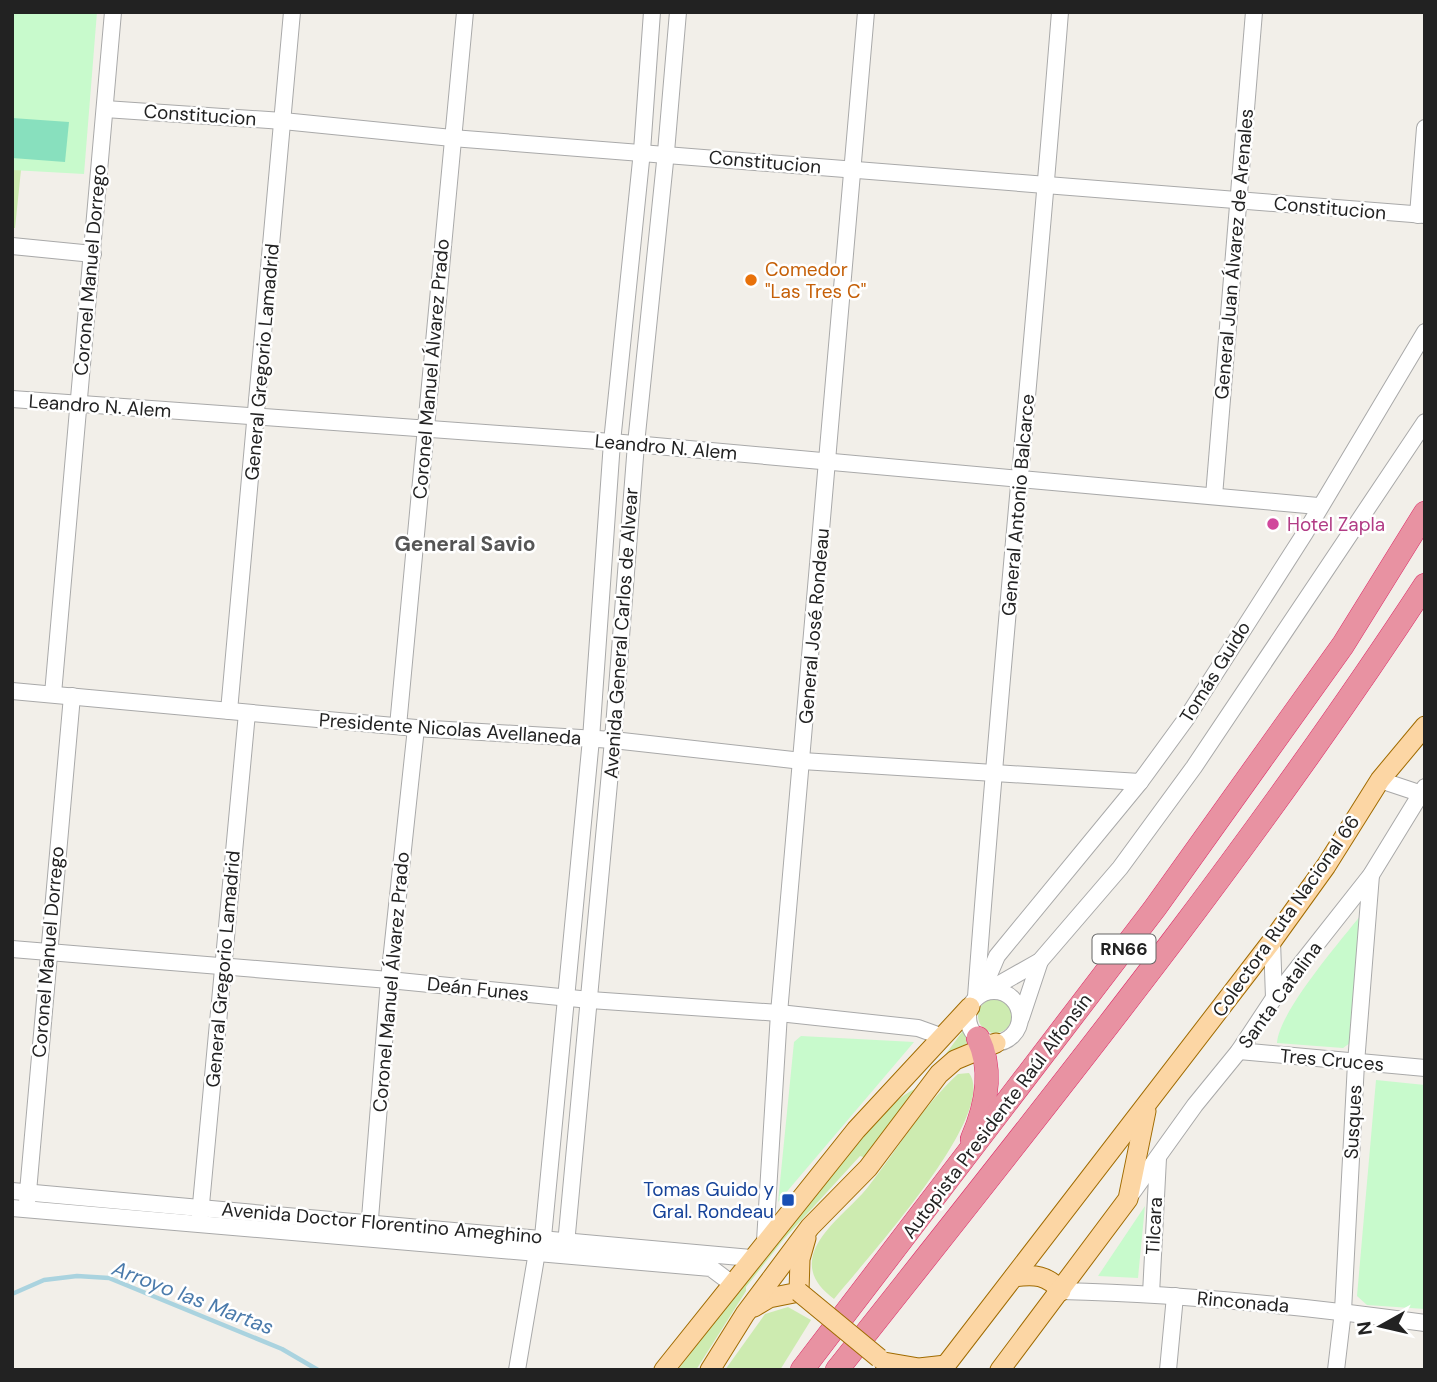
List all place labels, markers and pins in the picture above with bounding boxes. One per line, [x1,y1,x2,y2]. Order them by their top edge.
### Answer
place label: Comedor "Las Tres C" [765,257,866,304]
marker: Comedor "Las Tres C" [743,272,759,288]
place label: Hotel Zapla [1287,512,1385,537]
marker: Hotel Zapla [1265,516,1281,532]
place label: Tomas Guido y Gral. Rondeau [643,1177,774,1224]
marker: Tomas Guido y Gral. Rondeau [780,1192,796,1208]

